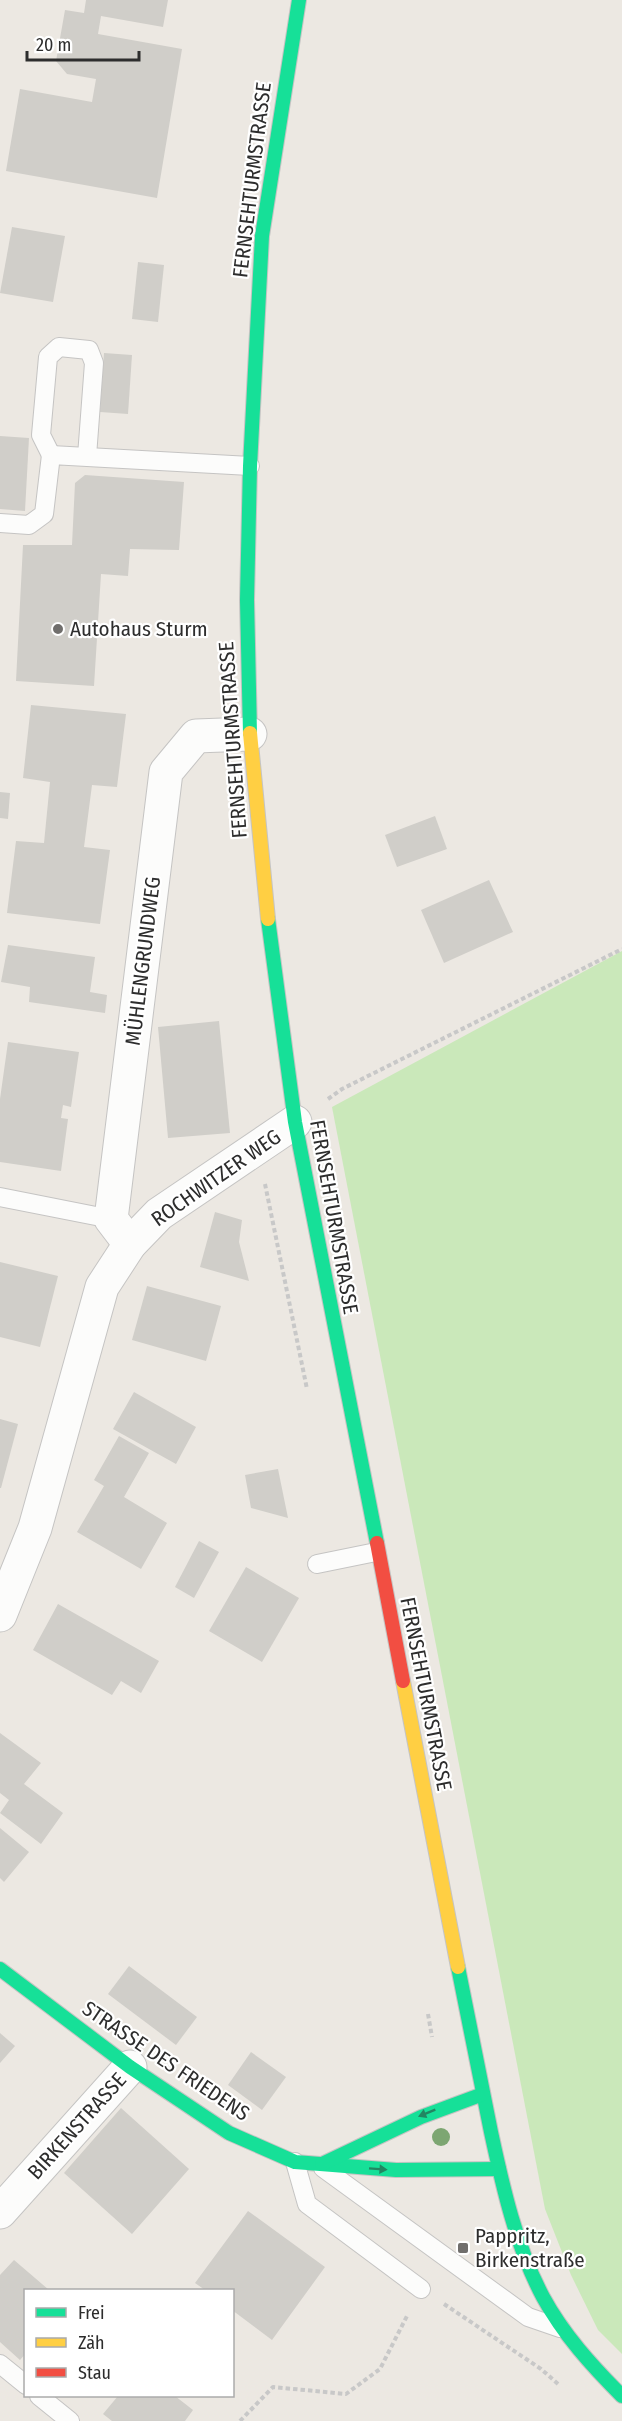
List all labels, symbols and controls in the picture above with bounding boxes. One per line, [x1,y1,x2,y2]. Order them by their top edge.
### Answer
scale bar [27,24,140,62]
text: 20 m [36,34,71,56]
street label: FERNSEHTURMSTRASSE [227,81,277,279]
place label: Autohaus Sturm [70,616,208,642]
marker: Autohaus Sturm [51,622,65,636]
street label: FERNSEHTURMSTRASSE [213,641,253,839]
street label: MÜHLENGRUNDWEG [120,875,166,1047]
street label: FERNSEHTURMSTRASSE [304,1118,364,1316]
street label: ROCHWITZER WEG [146,1124,286,1232]
street label: FERNSEHTURMSTRASSE [394,1595,458,1793]
street label: STRASSE DES FRIEDENS [78,1995,254,2127]
street label: BIRKENSTRASSE [22,2067,132,2185]
one-way arrow [418,2109,436,2118]
one-way arrow [368,2164,387,2173]
place label: Pappritz, Birkenstraße [475,2223,585,2273]
marker: Pappritz, Birkenstraße [456,2241,470,2255]
legend [24,2289,234,2397]
text: Frei [78,2302,104,2324]
text: Zäh [78,2332,105,2354]
text: Stau [78,2362,111,2384]

